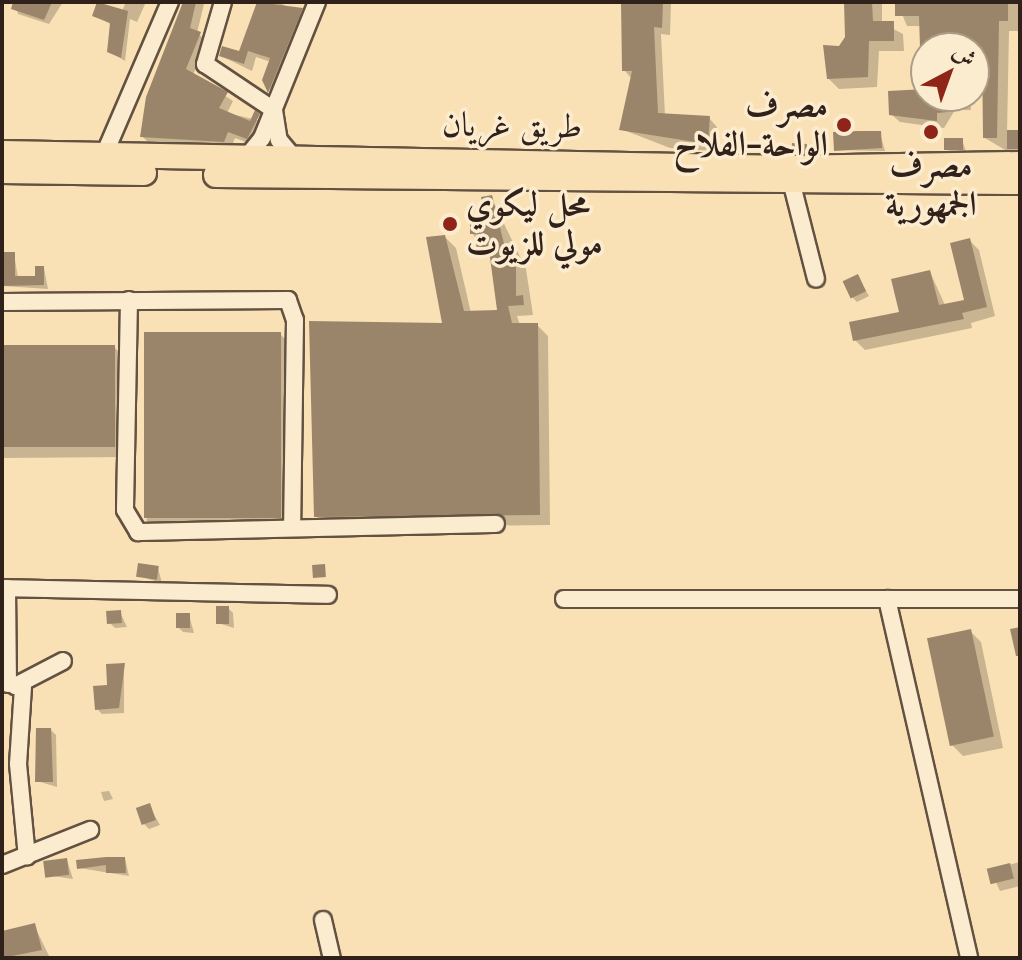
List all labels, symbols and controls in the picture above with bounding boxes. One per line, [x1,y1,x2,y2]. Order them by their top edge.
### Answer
north arrow [910,32,990,112]
text: ش [946,37,983,74]
place label: مصرف الواحة-الفلاح [674,85,828,164]
street label: طريق غريان [442,104,582,148]
marker: مصرف الواحة-الفلاح [835,116,853,134]
marker: مصرف الجمهورية [922,123,940,141]
place label: مصرف الجمهورية [885,145,977,224]
place label: محل ليكوي مولي للزيوت [466,184,603,264]
marker: محل ليكوي مولي للزيوت [441,215,459,233]

